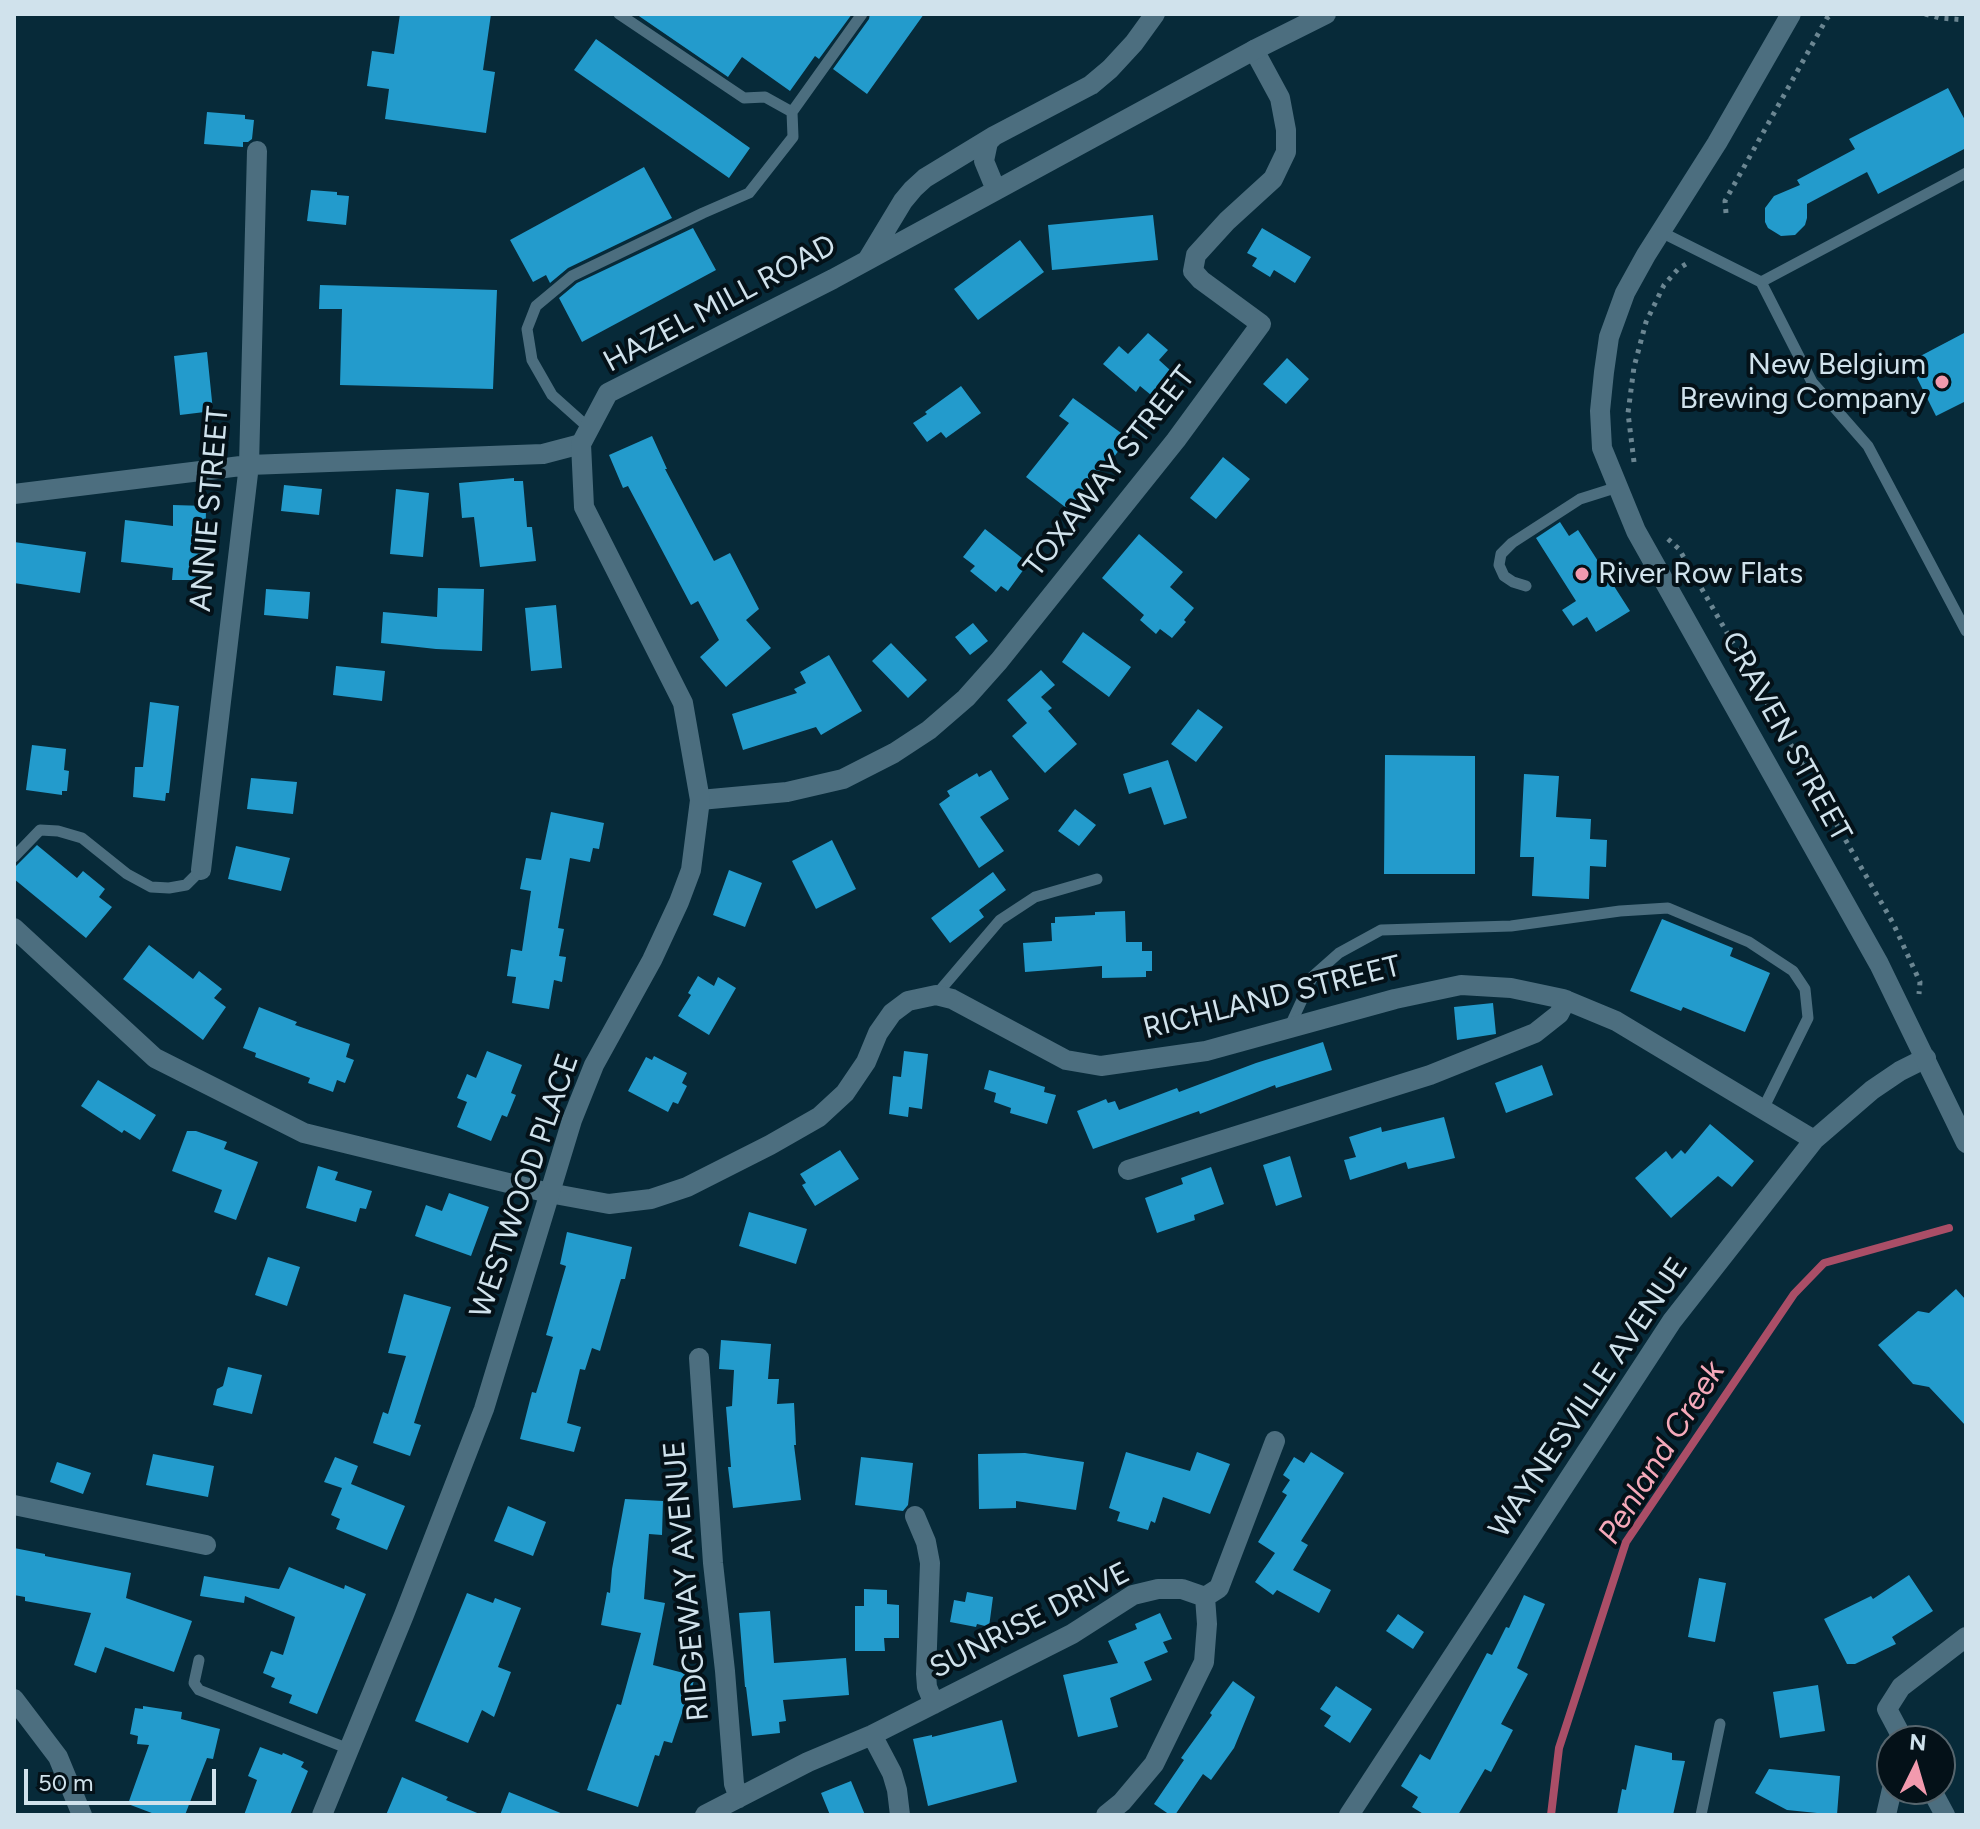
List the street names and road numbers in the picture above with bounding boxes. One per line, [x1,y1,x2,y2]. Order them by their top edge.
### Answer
street label: HAZEL MILL ROAD [598,228,842,380]
street label: TOXAWAY STREET [1017,360,1203,584]
street label: ANNIE STREET [183,405,237,613]
street label: CRAVEN STREET [1713,626,1859,848]
street label: RICHLAND STREET [1140,949,1404,1047]
street label: WESTWOOD PLACE [463,1049,587,1323]
street label: WAYNESVILLE AVENUE [1482,1251,1696,1545]
street label: RIDGEWAY AVENUE [657,1439,717,1723]
street label: SUNRISE DRIVE [924,1555,1136,1687]

